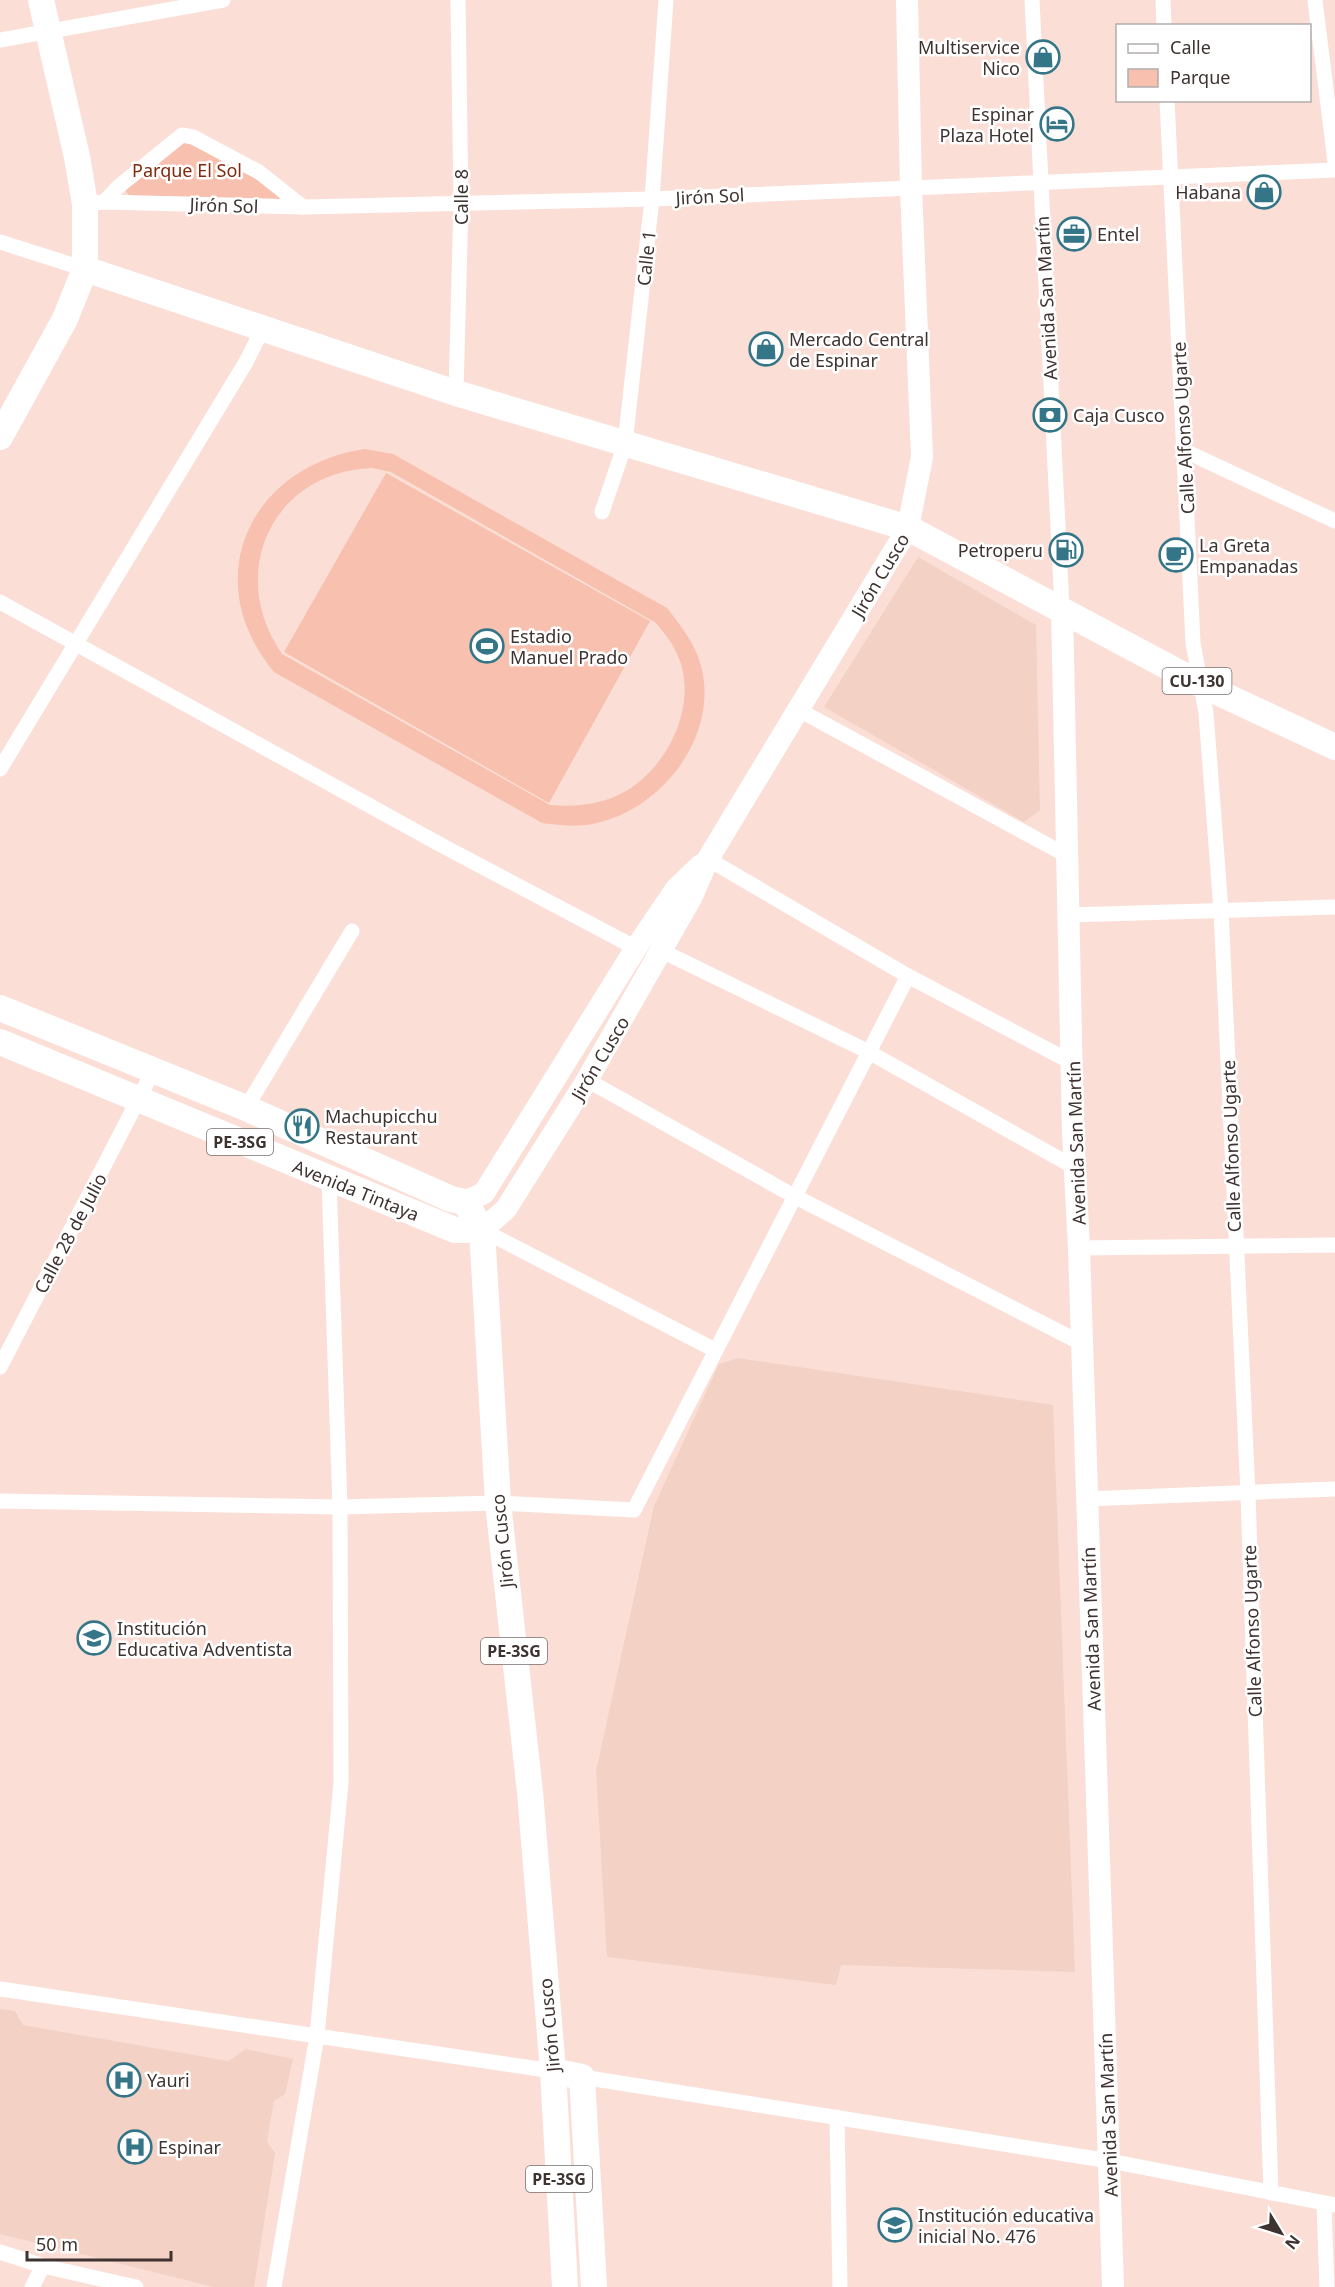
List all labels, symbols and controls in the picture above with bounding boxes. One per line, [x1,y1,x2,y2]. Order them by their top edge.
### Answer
legend [1116,24,1311,102]
place label: Multiservice Nico [918,35,1020,80]
text: Calle [1170,35,1211,59]
shop icon: Multiservice Nico [1025,39,1061,75]
text: Parque [1170,65,1230,89]
place label: Espinar Plaza Hotel [940,102,1035,147]
hotel icon: Espinar Plaza Hotel [1039,106,1075,142]
park label: Parque El Sol [132,158,242,182]
street label: Calle 8 [449,169,473,225]
shop icon: Habana [1246,174,1282,210]
place label: Habana [1175,180,1241,204]
street label: Jirón Sol [673,182,745,210]
street label: Jirón Sol [187,192,259,218]
street label: Avenida San Martín [1030,215,1062,381]
office icon: Entel [1056,216,1092,252]
place label: Entel [1097,222,1139,246]
street label: Calle 1 [631,229,661,287]
place label: Mercado Central de Espinar [789,327,929,372]
shop icon: Mercado Central de Espinar [748,331,784,367]
street label: Calle Alfonso Ugarte [1167,341,1199,515]
bank icon: Caja Cusco [1032,397,1068,433]
place label: Caja Cusco [1073,403,1165,427]
street label: Jirón Cusco [844,529,914,623]
fuel station icon: Petroperu [1048,532,1084,568]
place label: La Greta Empanadas [1199,533,1298,578]
cafe icon: La Greta Empanadas [1158,537,1194,573]
place label: Petroperu [958,538,1043,562]
place label: Estadio Manuel Prado [510,624,628,669]
sports icon: Estadio Manuel Prado [469,628,505,664]
road number: CU-130 [1162,668,1232,694]
street label: Jirón Cusco [564,1012,634,1106]
street label: Calle Alfonso Ugarte [1216,1059,1246,1233]
street label: Avenida San Martín [1061,1060,1091,1226]
place label: Machupicchu Restaurant [325,1104,438,1149]
restaurant icon: Machupicchu Restaurant [284,1108,320,1144]
road number: PE-3SG [207,1129,273,1155]
street label: Avenida Tintaya [289,1154,423,1226]
street label: Calle 28 de Julio [28,1169,112,1297]
street label: Jirón Cusco [485,1493,519,1591]
street label: Calle Alfonso Ugarte [1237,1544,1267,1718]
street label: Avenida San Martín [1076,1546,1106,1712]
place label: Institución Educativa Adventista [117,1616,292,1661]
school or university icon: Institución Educativa Adventista [76,1620,112,1656]
road number: PE-3SG [481,1638,547,1664]
street label: Jirón Cusco [533,1977,565,2075]
street label: Avenida San Martín [1093,2032,1123,2198]
hospital icon: Yauri [106,2062,142,2098]
place label: Yauri [147,2068,190,2092]
hospital icon: Espinar [117,2129,153,2165]
place label: Espinar [158,2135,222,2159]
road number: PE-3SG [526,2166,592,2192]
place label: Institución educativa inicial No. 476 [918,2203,1094,2248]
north arrow [1251,2203,1311,2263]
school or university icon: Institución educativa inicial No. 476 [877,2207,913,2243]
scale bar [27,2224,171,2262]
text: N [1280,2230,1305,2254]
text: 50 m [36,2232,78,2256]

